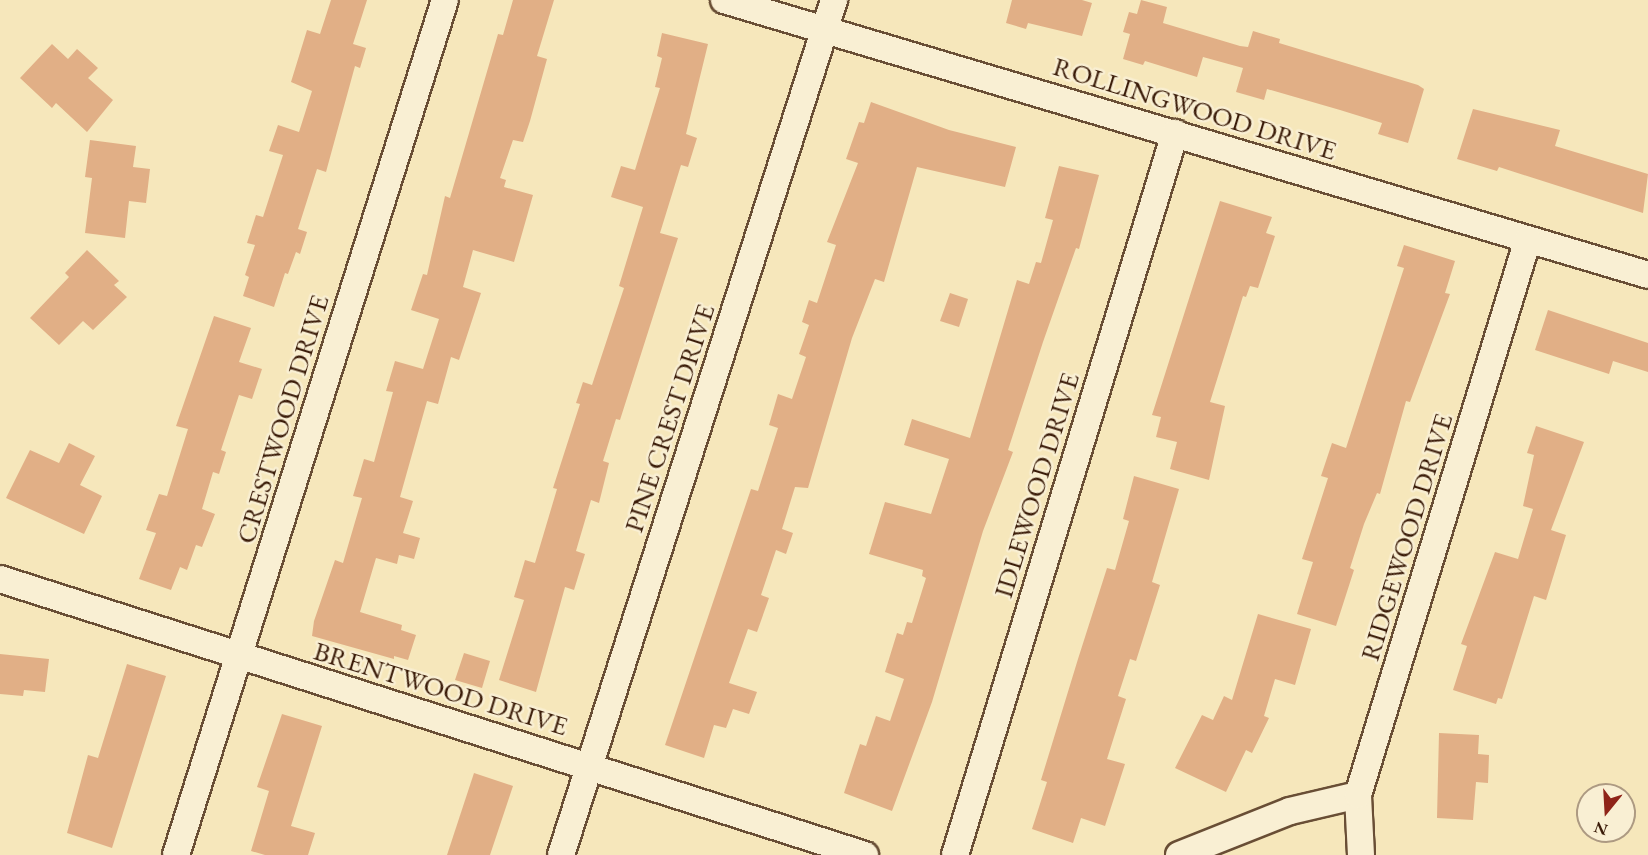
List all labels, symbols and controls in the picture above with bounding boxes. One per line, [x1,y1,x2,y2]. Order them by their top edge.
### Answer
street label: ROLLINGWOOD DRIVE [1049,49,1341,167]
street label: CRESTWOOD DRIVE [229,291,335,547]
street label: PINE CREST DRIVE [617,300,721,536]
street label: IDLEWOOD DRIVE [986,369,1086,601]
street label: RIDGEWOOD DRIVE [1353,410,1459,664]
street label: BRENTWOOD DRIVE [310,634,572,742]
north arrow [1576,783,1636,843]
text: N [1592,817,1610,841]

